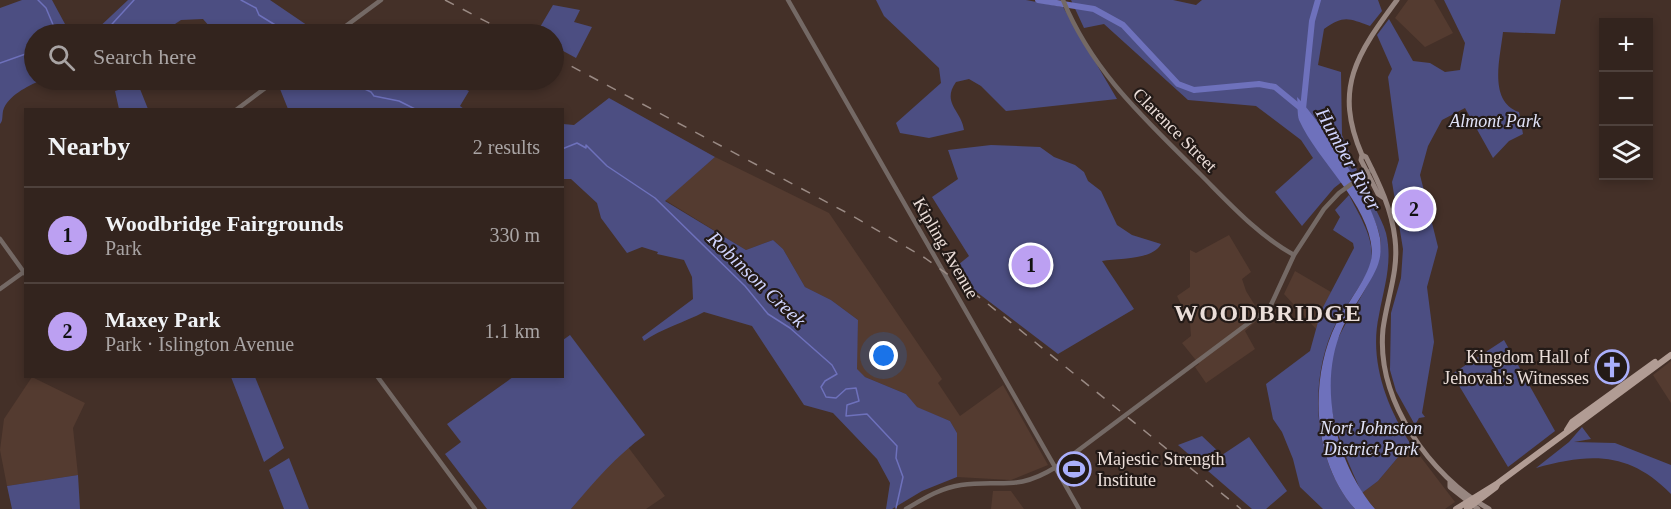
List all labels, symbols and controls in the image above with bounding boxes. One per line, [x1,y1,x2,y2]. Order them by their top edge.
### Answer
map controls [1599,18,1653,180]
button: + [1599,18,1653,72]
search box [24,24,564,90]
icon: search [45,41,78,74]
text: Search here [93,44,196,69]
button: − [1599,72,1653,126]
street label: Clarence Street [1129,84,1221,176]
water label: Humber River [1311,103,1386,214]
park label: Almont Park [1448,111,1542,131]
button: layers [1599,126,1653,180]
text: Nearby [48,132,130,161]
text: 2 results [473,136,540,158]
pin: 2 [1394,186,1434,232]
street label: Kipling Avenue [909,194,983,302]
text: Woodbridge Fairgrounds [105,211,344,236]
text: 1 [63,224,73,246]
text: 330 m [489,224,540,246]
water label: Robinson Creek [703,226,811,332]
text: Park [105,237,142,259]
pin: 1 [1012,242,1050,288]
district label: WOODBRIDGE [1174,300,1362,326]
text: Maxey Park [105,307,220,332]
text: 2 [63,320,73,342]
text: 1.1 km [484,320,540,342]
text: Park · Islington Avenue [105,333,294,355]
your location [869,341,898,370]
place label: Kingdom Hall of Jehovah's Witnesses [1443,347,1589,388]
church icon: Kingdom Hall of Jehovah's Witnesses [1594,349,1630,385]
park label: Nort Johnston District Park [1319,418,1422,459]
place label: Majestic Strength Institute [1097,449,1224,490]
sports icon: Majestic Strength Institute [1056,451,1092,487]

